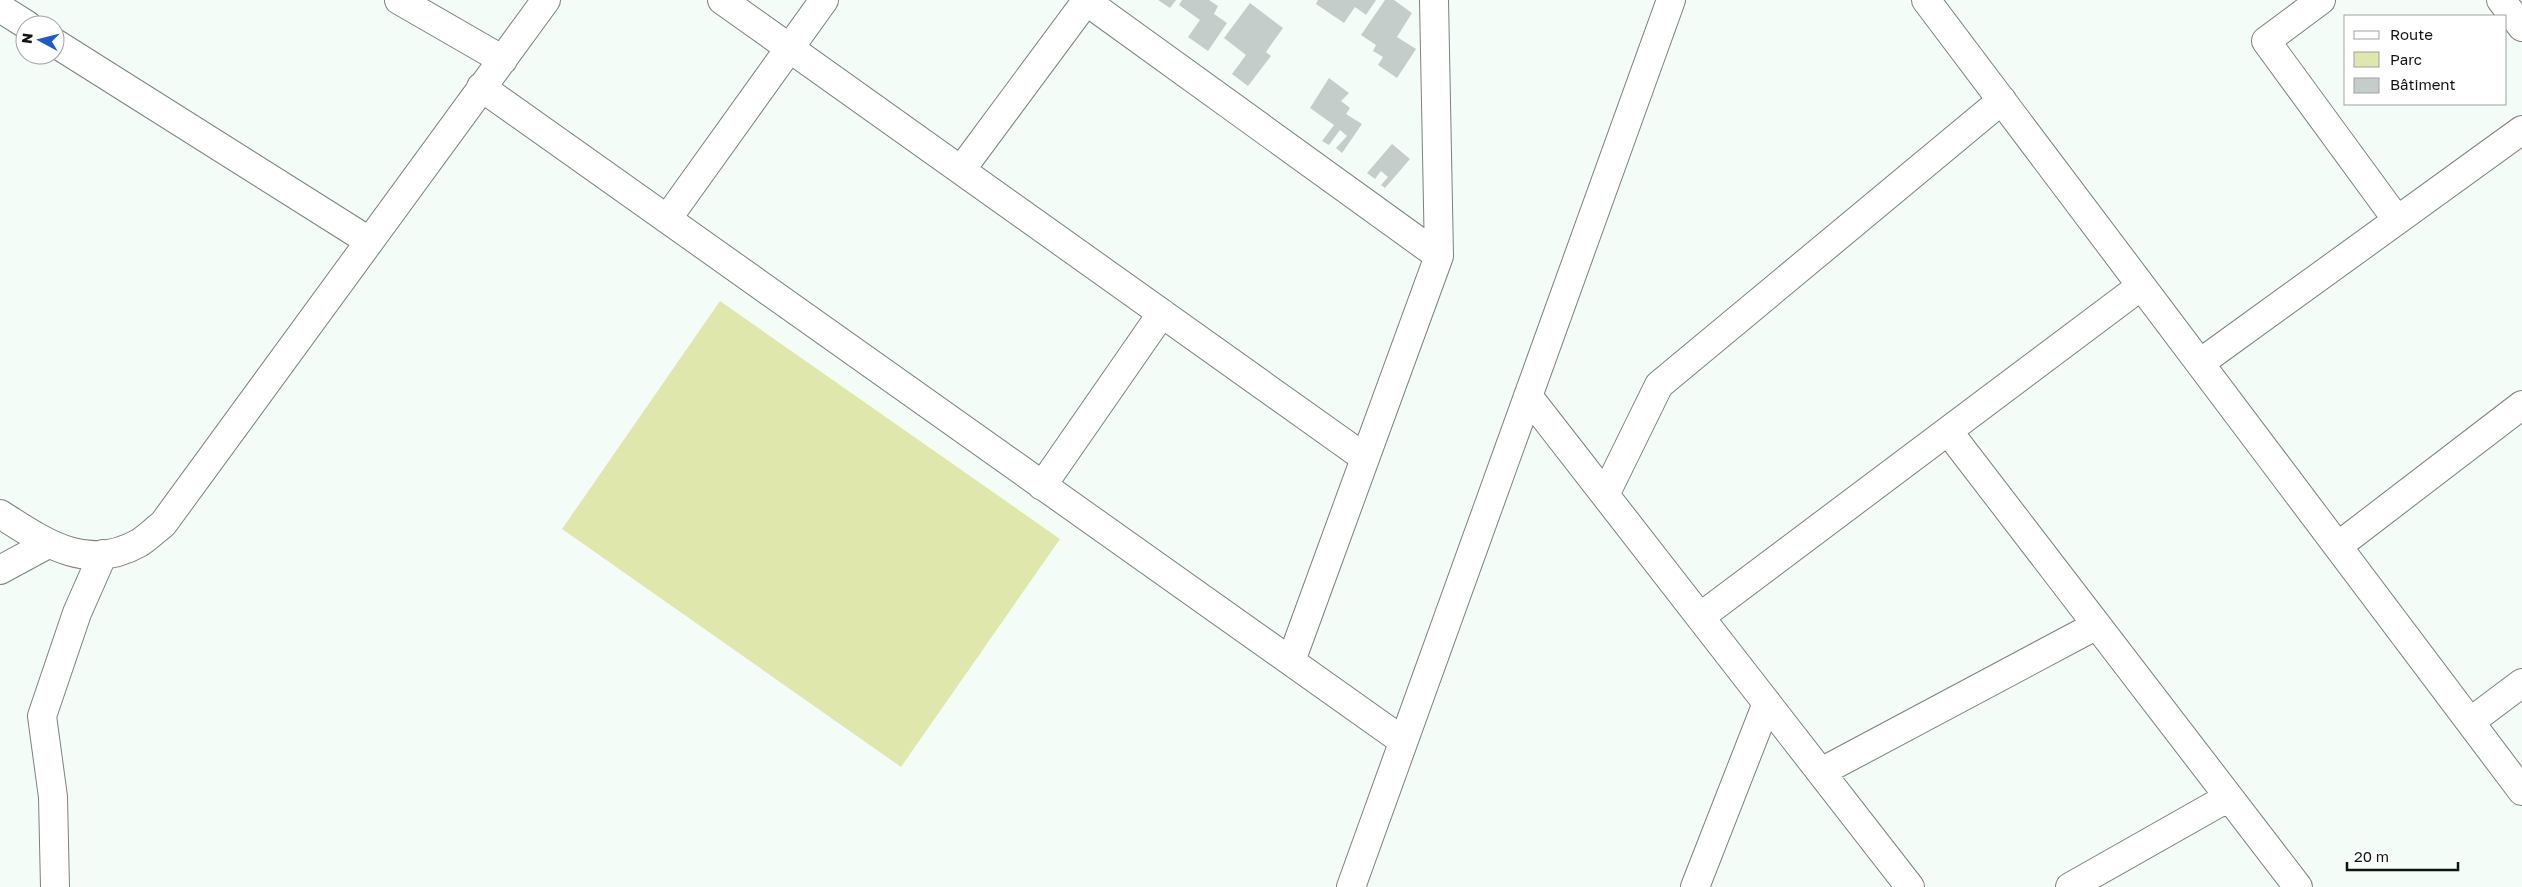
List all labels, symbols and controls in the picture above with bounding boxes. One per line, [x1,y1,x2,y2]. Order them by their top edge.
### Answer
north arrow [15,15,65,65]
legend [2344,15,2507,105]
text: Route [2390,25,2433,43]
text: N [18,32,36,45]
text: Parc [2390,50,2422,68]
text: Bâtiment [2390,75,2455,93]
scale bar [2347,840,2458,872]
text: 20 m [2354,847,2389,865]

